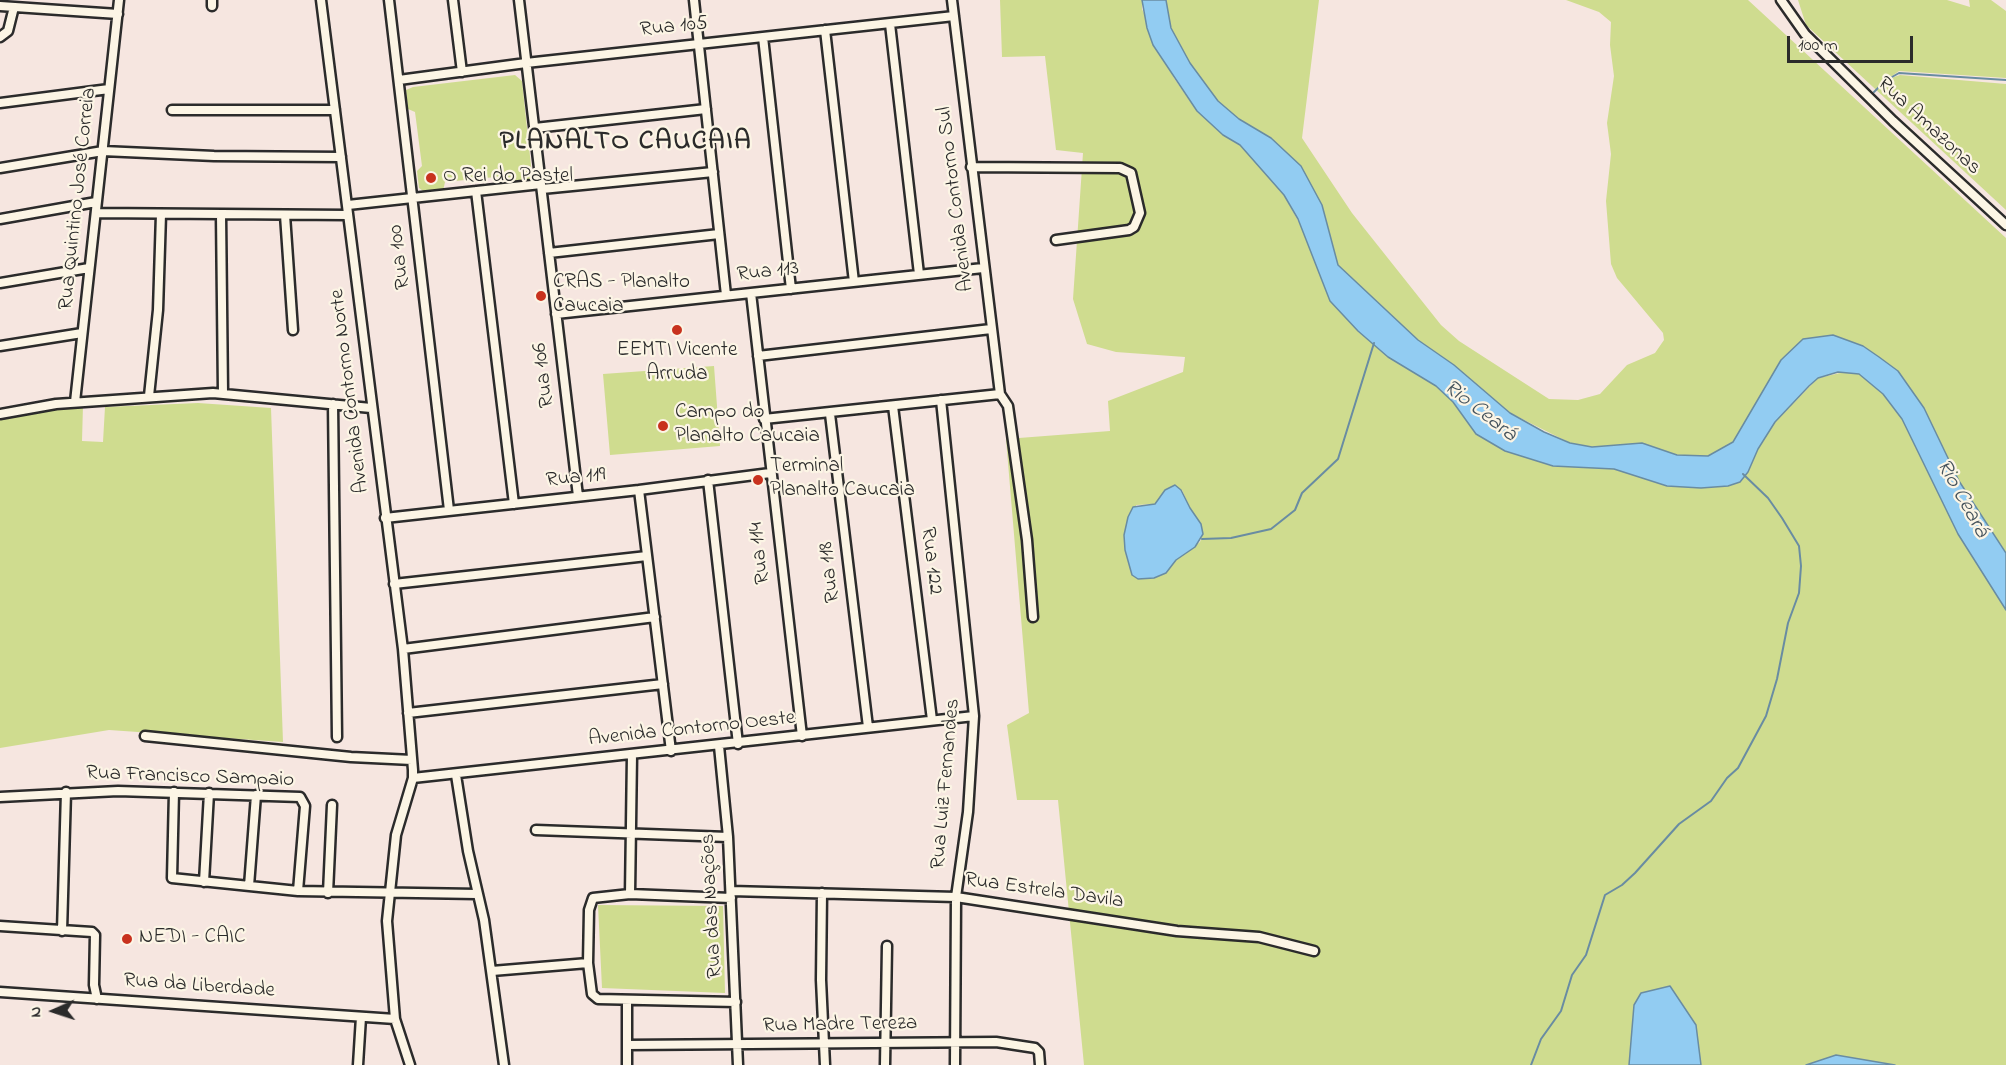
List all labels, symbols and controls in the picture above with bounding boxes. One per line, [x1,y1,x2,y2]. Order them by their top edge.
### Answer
street label: Rua 105 [639,12,709,44]
scale bar [1790,24,1916,62]
text: 100 m [1798,33,1838,59]
street label: Rua Amazonas [1871,72,1985,182]
street label: Rua Quintino José Correia [55,86,103,312]
street label: Avenida Contorno Sul [933,105,981,293]
district label: PLANALTO CAUCAIA [500,128,752,160]
place label: O Rei do Pastel [443,165,573,191]
marker: O Rei do Pastel [424,171,438,185]
street label: Rua 100 [385,223,417,291]
street label: Rua 113 [736,257,800,289]
place label: CRAS - Planalto Caucaia [553,271,690,321]
street label: Avenida Contorno Norte [326,287,376,495]
marker: CRAS - Planalto Caucaia [534,289,548,303]
marker: EEMTI Vicente Arruda [670,323,684,337]
place label: EEMTI Vicente Arruda [617,339,737,389]
street label: Rua 106 [529,341,561,409]
water label: Rio Ceará [1437,375,1521,449]
place label: Campo do Planalto Caucaia [675,401,820,451]
marker: Campo do Planalto Caucaia [656,419,670,433]
place label: Terminal Planalto Caucaia [770,455,915,505]
water label: Rio Ceará [1929,456,1993,542]
street label: Rua 119 [545,463,607,495]
marker: Terminal Planalto Caucaia [751,473,765,487]
street label: Rua 114 [745,521,777,585]
street label: Rua 122 [913,526,947,596]
street label: Rua 118 [815,540,847,604]
street label: Rua Luiz Fernandes [927,698,967,870]
street label: Avenida Contorno Oeste [587,707,797,753]
street label: Rua Francisco Sampaio [86,762,294,794]
street label: Rua das Nações [697,833,729,979]
street label: Rua Estrela Davila [963,868,1125,916]
place label: NEDI - CAIC [139,926,246,952]
marker: NEDI - CAIC [120,932,134,946]
street label: Rua da Liberdade [123,969,275,1005]
north arrow [24,981,84,1041]
text: N [24,1006,48,1018]
street label: Rua Madre Tereza [762,1012,918,1040]

